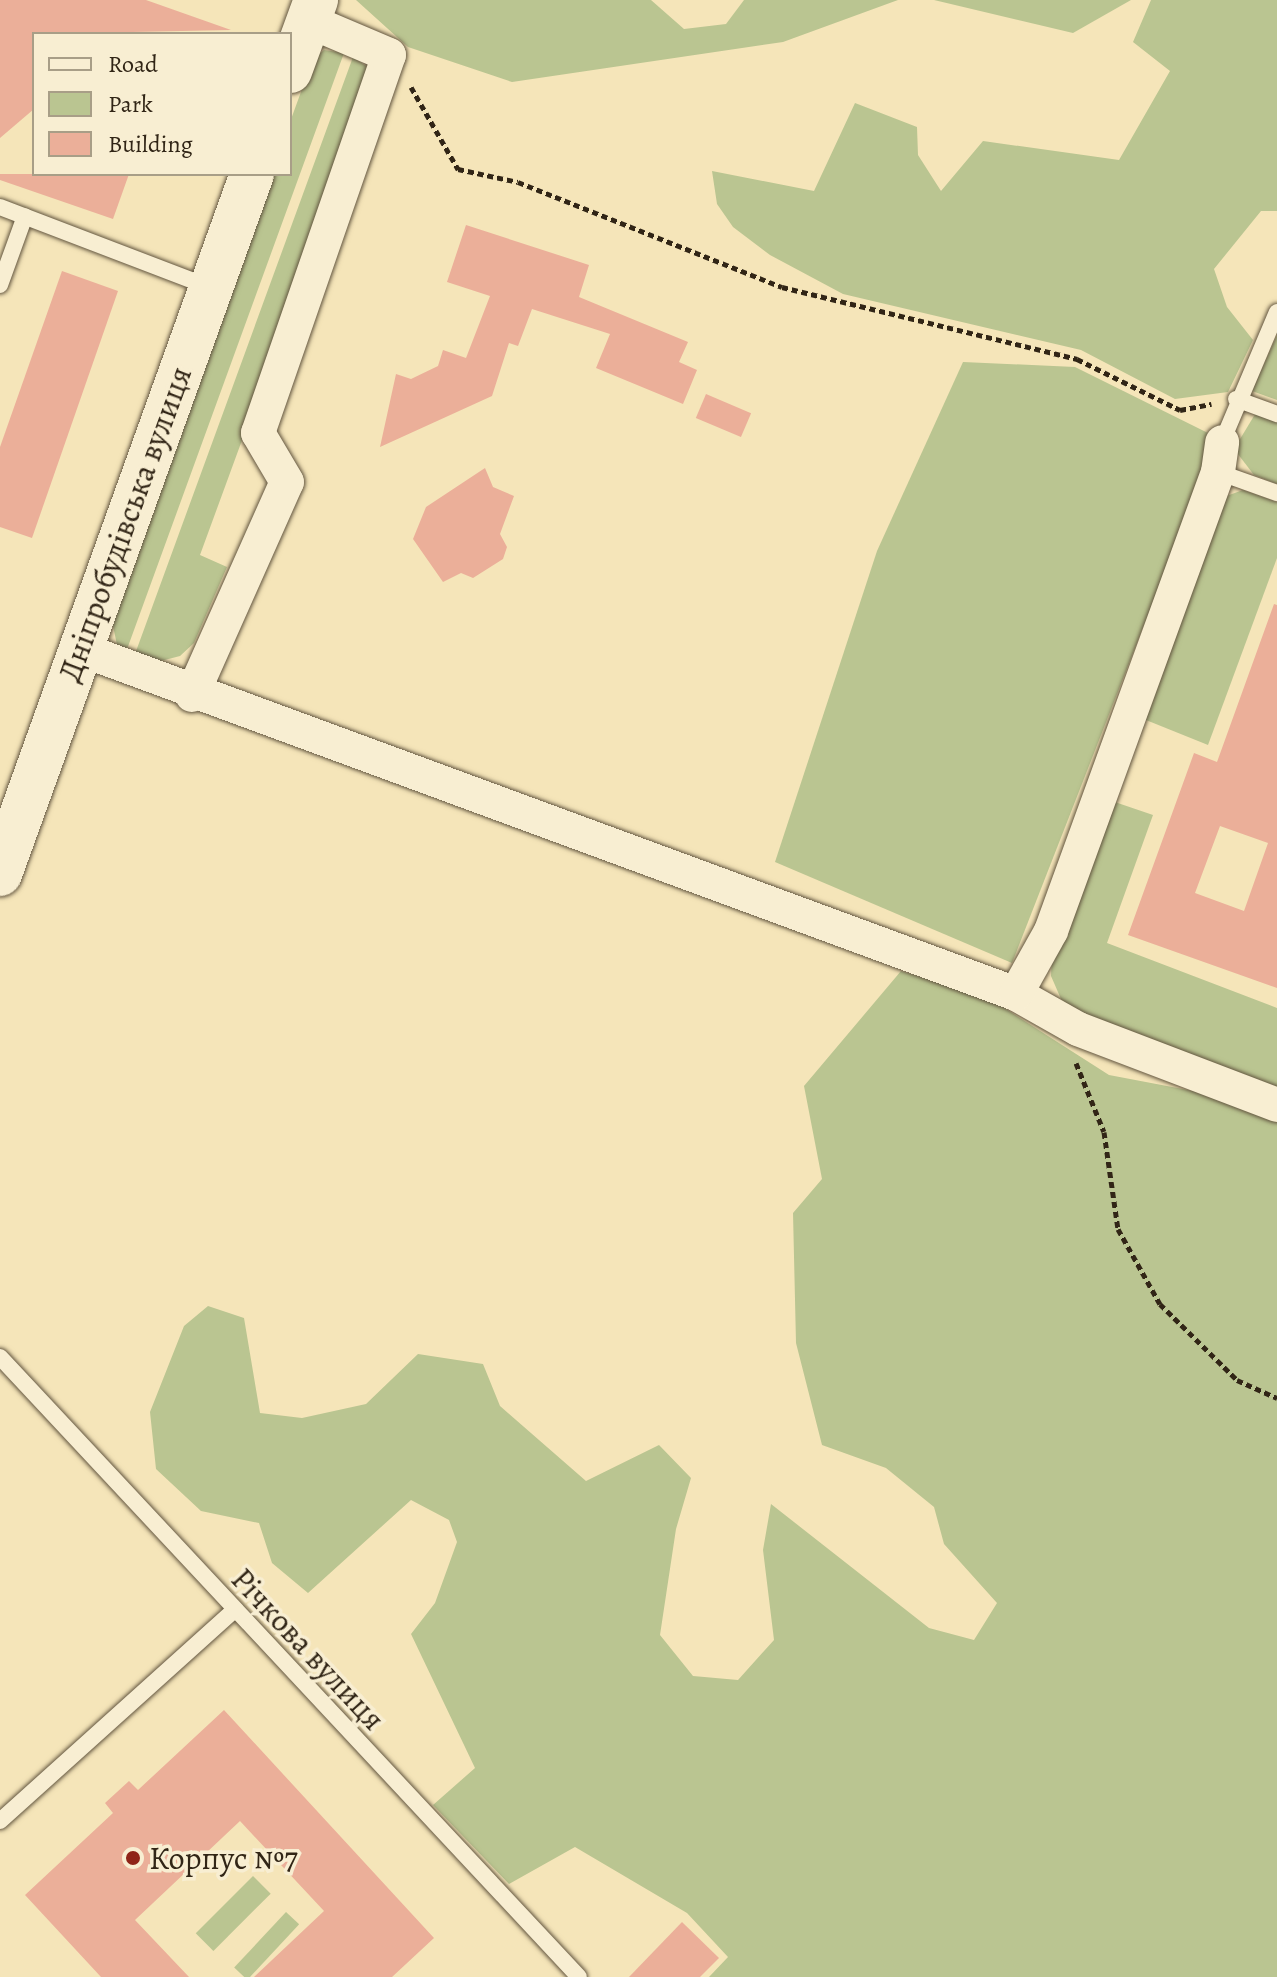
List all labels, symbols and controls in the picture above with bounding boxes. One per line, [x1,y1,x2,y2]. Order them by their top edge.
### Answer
legend [32,32,292,176]
text: Road [108,48,158,80]
text: Park [108,88,153,120]
text: Building [108,128,193,160]
street label: Дніпробудівська вулиця [50,361,200,687]
street label: Річкова вулиця [223,1560,393,1738]
place label: Корпус №7 [149,1839,298,1877]
marker: Корпус №7 [124,1849,142,1867]

